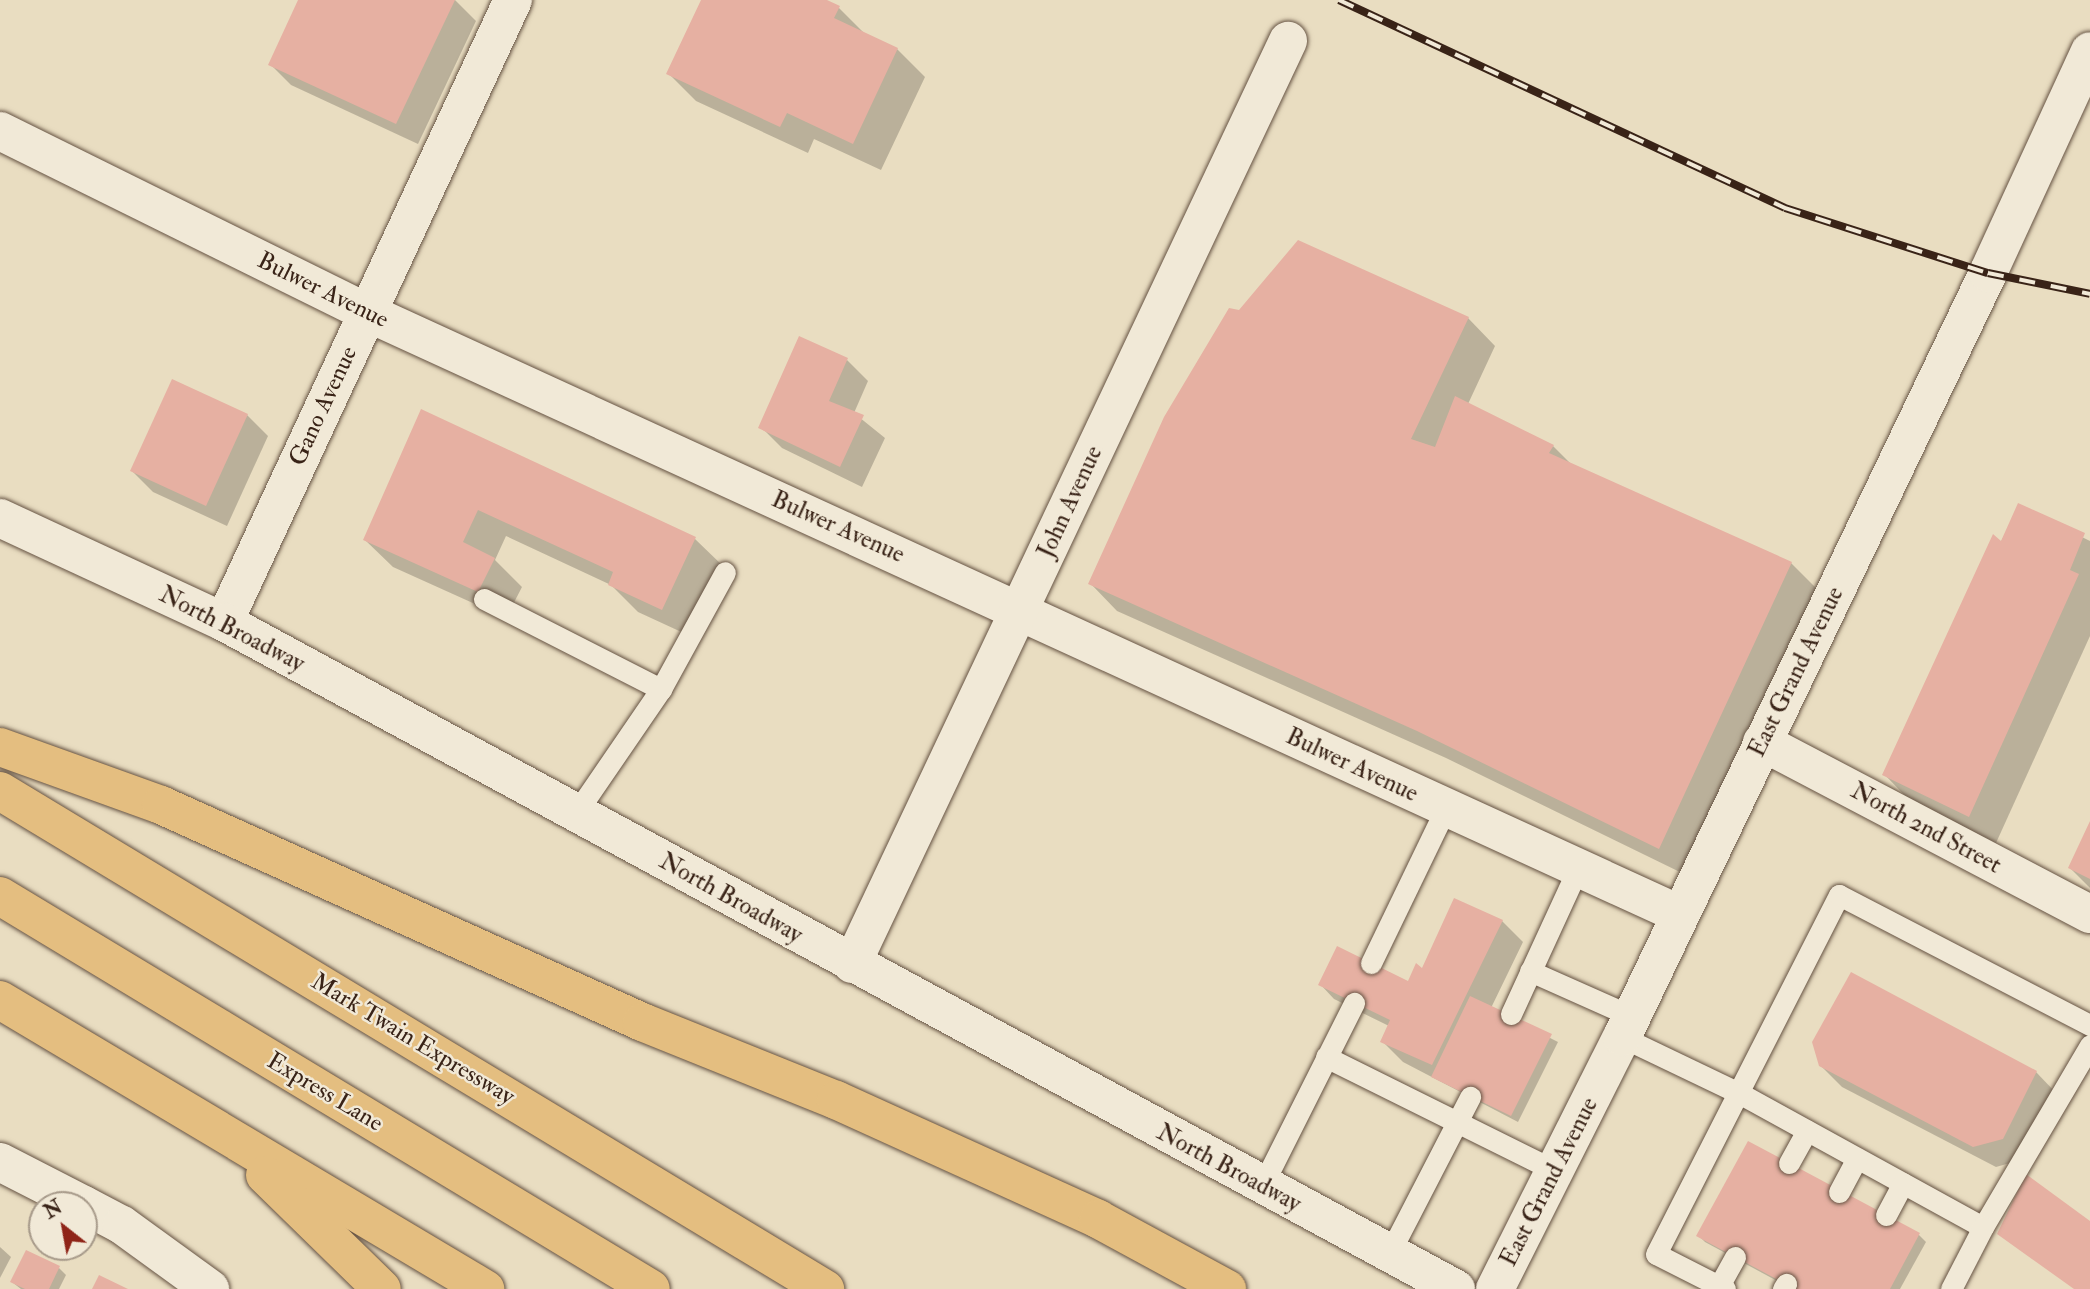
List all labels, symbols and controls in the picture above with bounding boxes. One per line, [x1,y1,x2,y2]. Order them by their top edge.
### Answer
street label: Bulwer Avenue [253,246,393,334]
street label: Gano Avenue [283,342,363,470]
street label: John Avenue [1032,441,1108,563]
street label: Bulwer Avenue [767,485,909,569]
street label: North Broadway [154,580,310,678]
street label: East Grand Avenue [1742,582,1850,762]
street label: Bulwer Avenue [1281,722,1423,808]
street label: North 2nd Street [1846,776,2006,880]
street label: North Broadway [654,847,808,949]
street label: Mark Twain Expressway [306,967,520,1111]
street label: Express Lane [262,1046,388,1138]
street label: East Grand Avenue [1494,1093,1604,1271]
street label: North Broadway [1152,1118,1306,1218]
north arrow [28,1191,98,1261]
text: N [40,1195,67,1224]

